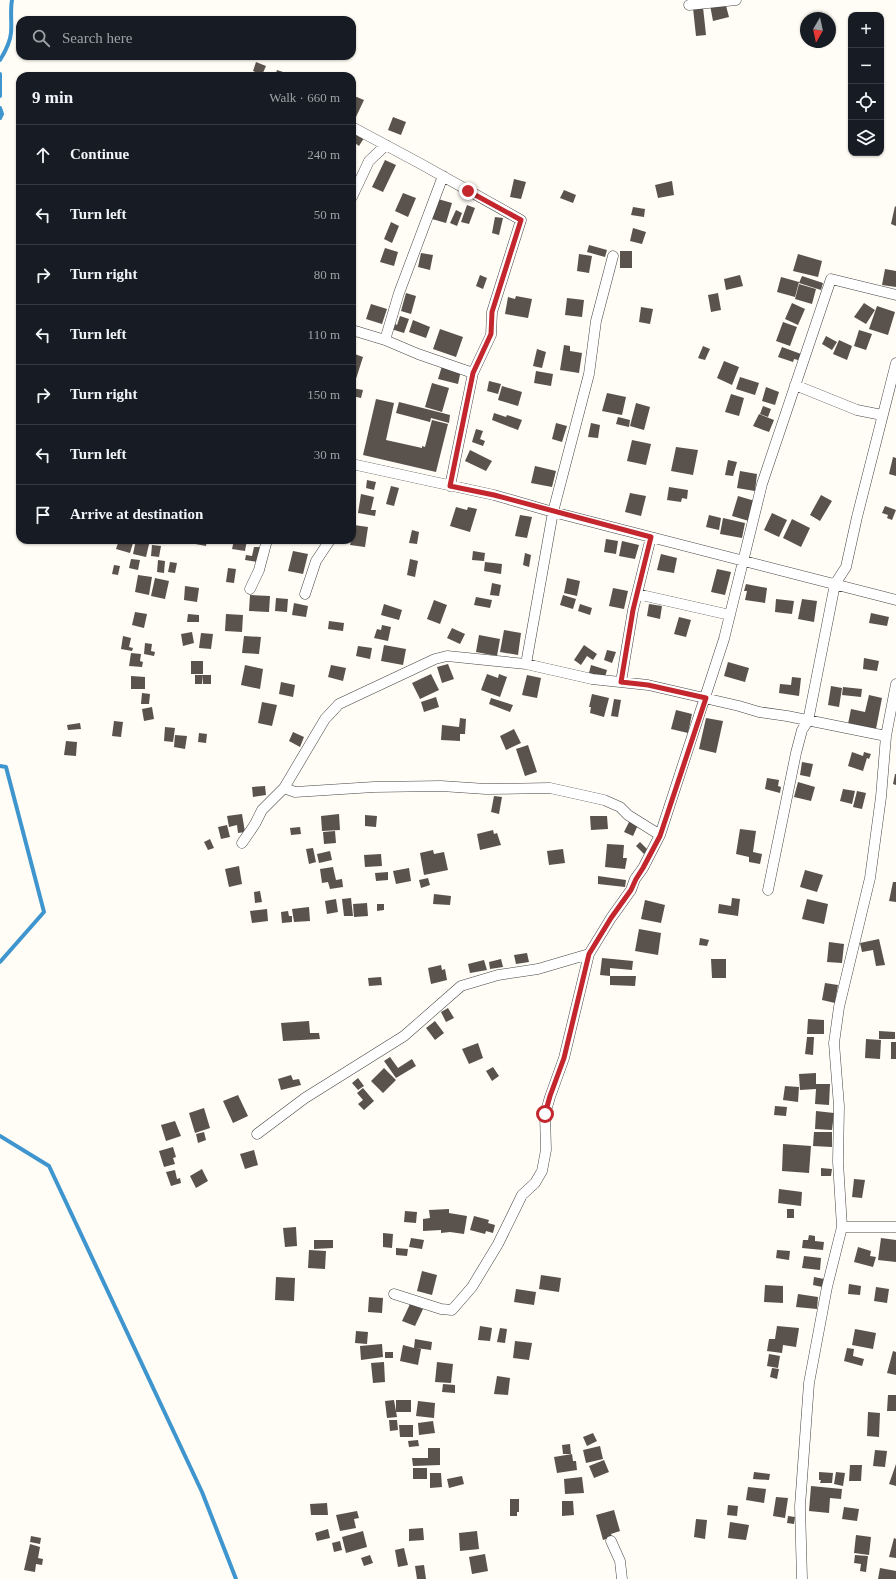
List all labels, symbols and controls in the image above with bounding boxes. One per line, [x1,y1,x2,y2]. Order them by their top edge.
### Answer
north arrow [800,12,836,48]
map controls [848,12,884,156]
button: + [848,12,884,48]
search box [16,16,356,60]
icon: search [30,27,52,49]
text: Search here [62,30,132,46]
button: − [848,48,884,84]
button: locate [848,84,884,120]
text: 9 min [32,88,73,107]
text: Walk · 660 m [269,90,340,105]
button: layers [848,120,884,156]
icon: ahead [32,144,54,166]
text: Continue [70,146,129,162]
text: 240 m [307,147,340,162]
route end [459,182,477,200]
icon: left [32,204,54,226]
text: Turn left [70,206,127,222]
text: 50 m [314,207,340,222]
icon: right [32,264,54,286]
text: Turn right [70,266,137,282]
text: 80 m [314,267,340,282]
icon: left [32,324,54,346]
text: Turn left [70,326,127,342]
text: 110 m [308,327,340,342]
icon: right [32,384,54,406]
text: Turn right [70,386,137,402]
text: 150 m [307,387,340,402]
icon: left [32,444,54,466]
text: Turn left [70,446,127,462]
text: 30 m [314,447,340,462]
icon: arrive [32,504,54,526]
text: Arrive at destination [70,506,203,522]
route start [536,1105,554,1123]

